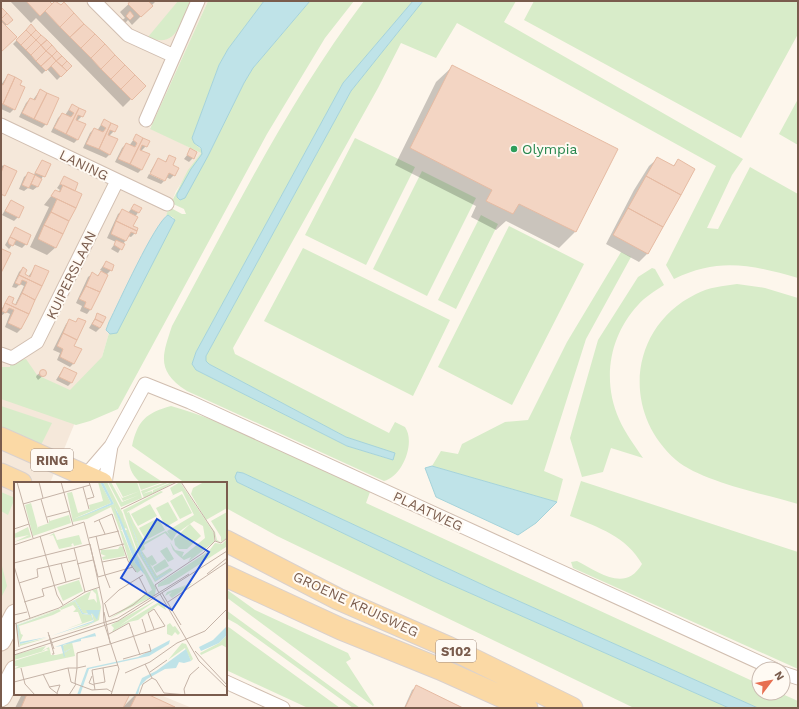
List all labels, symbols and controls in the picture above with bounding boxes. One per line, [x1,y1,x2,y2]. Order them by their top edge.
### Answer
place label: Olympia [522,141,577,157]
marker: Olympia [509,144,519,154]
street label: LANING [57,146,111,184]
street label: KUIPERSLAAN [43,228,99,322]
road number: RING [31,449,73,471]
inset map [14,482,227,695]
street label: PLAATWEG [391,488,465,534]
street label: GROENE KRUISWEG [291,568,421,640]
road number: S102 [436,640,476,662]
north arrow [751,661,791,701]
text: N [771,669,787,683]

